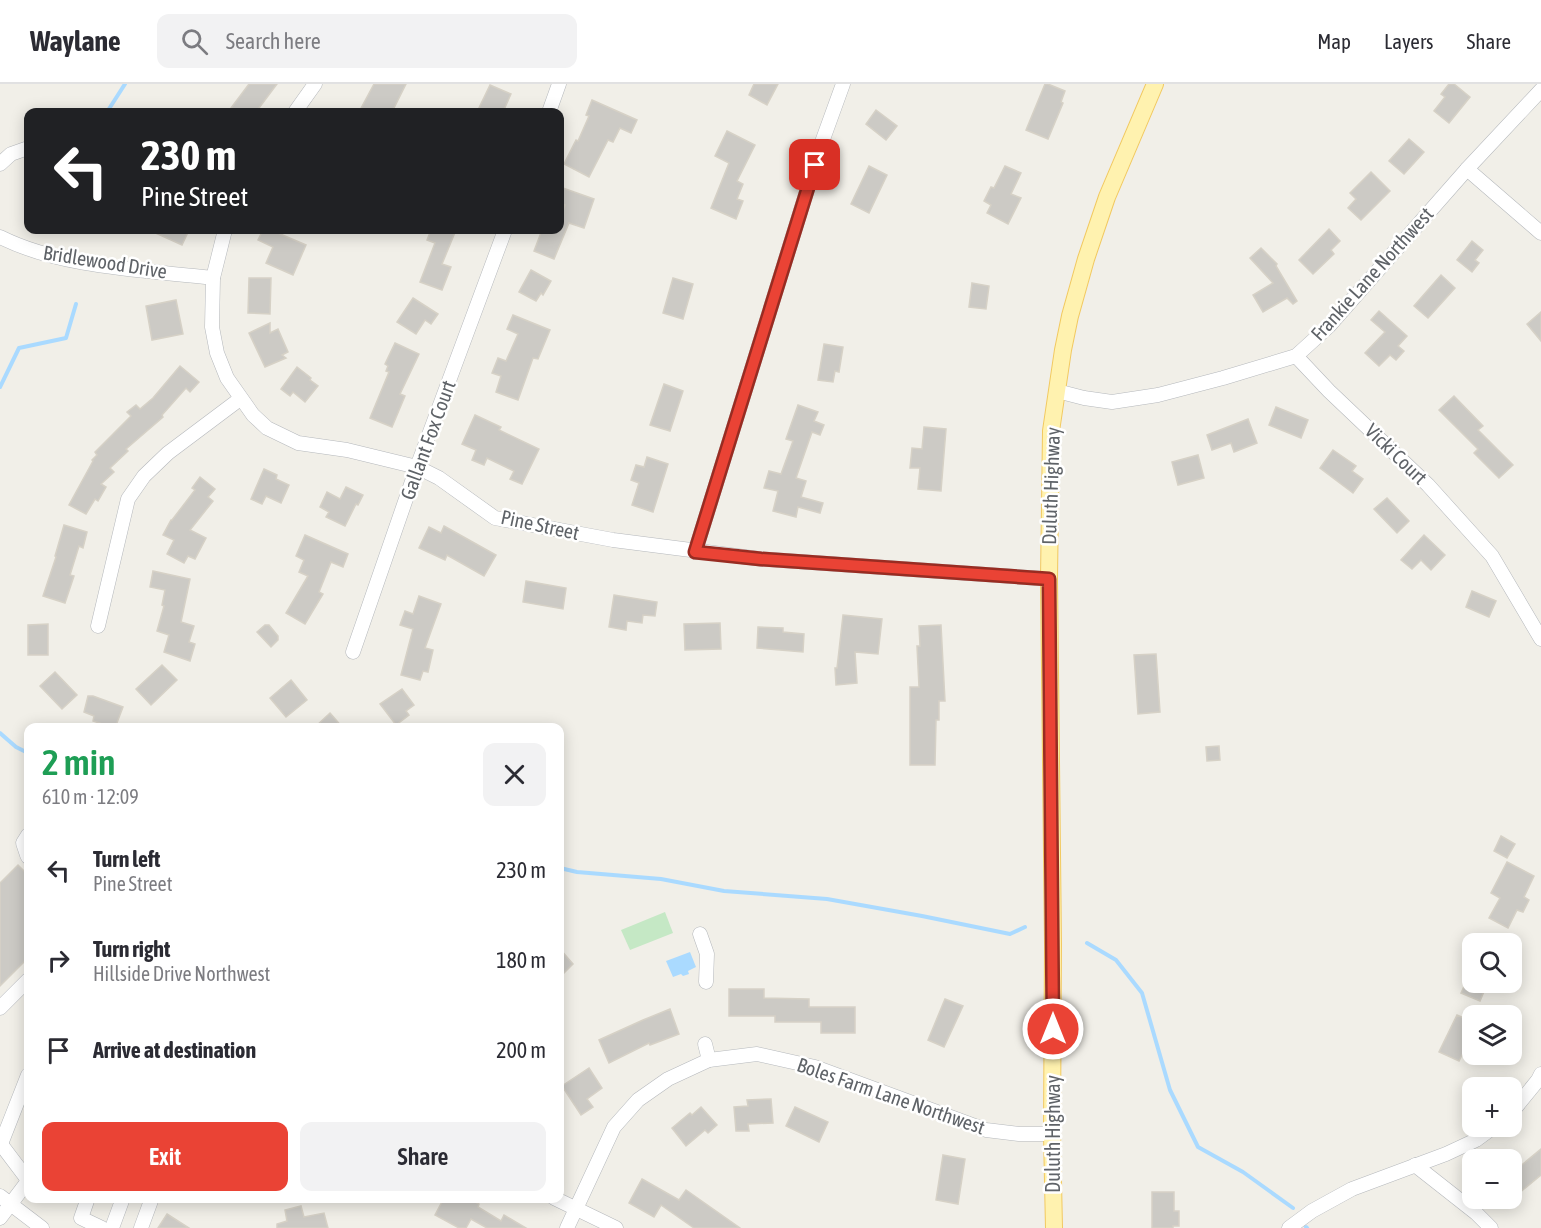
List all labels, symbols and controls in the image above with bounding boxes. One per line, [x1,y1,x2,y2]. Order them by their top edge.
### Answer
search box [157,14,577,68]
text: Waylane [30,25,121,57]
icon: search [178,25,211,58]
text: Search here [226,28,321,54]
text: Map [1317,29,1351,53]
text: Layers [1384,29,1434,53]
text: Share [1467,29,1511,53]
text: 230 m [141,131,236,179]
icon: left [42,132,120,210]
pin [789,139,840,190]
icon: arrive [798,148,831,181]
text: Pine Street [141,181,248,212]
street label: Frankie Lane Northwest [1306,202,1438,345]
street label: Bridlewood Drive [42,240,169,283]
street label: Gallant Fox Court [395,377,460,503]
street label: Vicki Court [1361,419,1432,489]
street label: Duluth Highway [1037,427,1064,545]
street label: Pine Street [499,505,582,544]
text: 2 min [42,741,116,783]
button: close [483,743,546,806]
text: 610 m · 12:09 [42,785,139,808]
text: Turn left [93,846,160,872]
icon: left [42,854,75,887]
text: 230 m [496,857,546,883]
text: Pine Street [93,872,172,895]
map controls [1462,933,1522,1209]
button: search [1462,933,1522,993]
text: Turn right [93,936,170,962]
icon: right [42,944,75,977]
text: 180 m [496,947,546,973]
text: Hillside Drive Northwest [93,962,270,985]
position arrow [1021,997,1085,1061]
button: layers [1462,1005,1522,1065]
icon: arrive [42,1034,75,1067]
text: Arrive at destination [93,1037,256,1063]
text: 200 m [496,1037,546,1063]
street label: Boles Farm Lane Northwest [794,1053,988,1139]
street label: Duluth Highway [1041,1075,1064,1193]
button: + [1462,1077,1522,1137]
button: Exit [42,1122,288,1191]
button: Share [300,1122,546,1191]
button: − [1462,1149,1522,1209]

